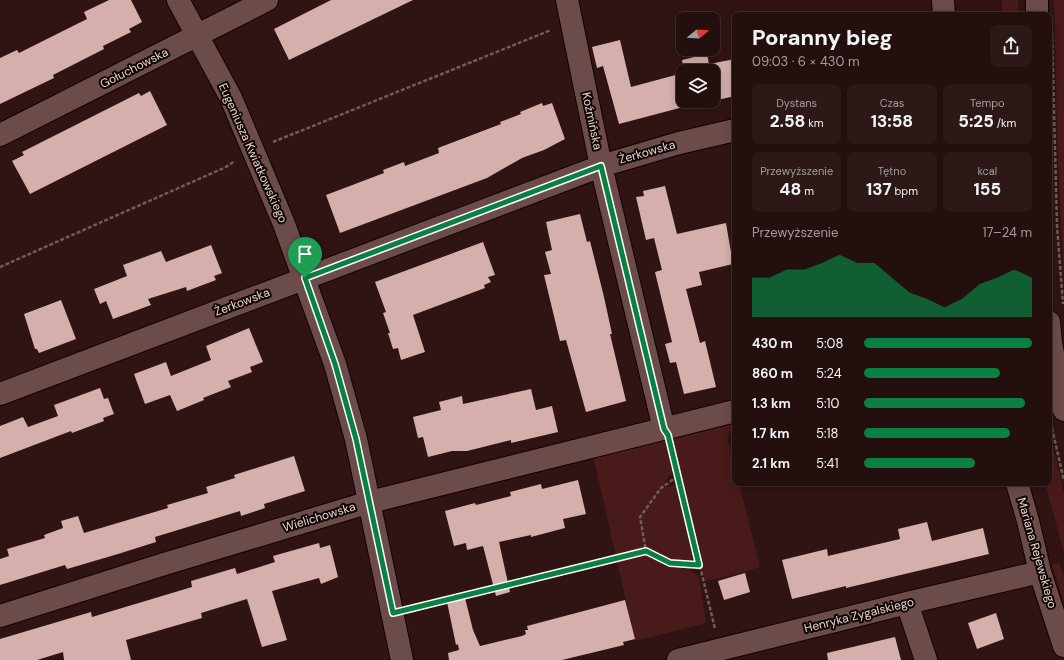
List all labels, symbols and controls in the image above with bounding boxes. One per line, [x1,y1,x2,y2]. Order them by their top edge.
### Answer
north arrow [676,12,720,56]
map controls [676,12,720,108]
text: Poranny bieg [752,23,893,52]
button: share [990,25,1032,67]
street label: Gołuchowska [97,44,171,92]
text: 09:03 · 6 × 430 m [752,53,859,70]
button: layers [676,64,720,108]
street label: Eugeniusza Kwiatkowskiego [215,81,291,225]
street label: Koźmińska [578,91,606,151]
text: Dystans [776,96,817,110]
text: Czas [880,96,904,110]
text: Tempo [970,96,1005,110]
text: 2.58 [770,110,805,132]
text: 13:58 [871,110,913,132]
text: 5:25 [958,110,994,132]
text: km [805,116,824,130]
text: /km [994,116,1016,130]
street label: Żerkowska [617,136,677,168]
text: Przewyższenie [760,164,833,178]
text: Tętno [878,164,906,178]
text: kcal [977,164,997,178]
text: 48 [779,178,801,200]
text: 137 [866,178,892,200]
text: 155 [974,178,1001,200]
text: m [801,184,814,198]
text: bpm [892,184,918,198]
text: Przewyższenie [752,224,838,241]
text: 17–24 m [983,224,1032,241]
pin [288,237,322,278]
icon: arrive [294,243,316,265]
street label: Żerkowska [212,284,272,320]
text: 430 m [752,335,793,352]
text: 5:08 [816,335,843,352]
text: 860 m [752,365,793,382]
text: 5:24 [816,365,842,382]
text: 1.3 km [752,395,791,412]
text: 5:10 [816,395,840,412]
text: 1.7 km [752,425,789,442]
text: 5:18 [816,425,839,442]
text: 2.1 km [752,455,790,472]
text: 5:41 [816,455,839,472]
street label: Mariana Rejewskiego [1014,496,1060,610]
street label: Wielichowska [281,498,357,536]
street label: Henryka Zygalskiego [802,594,916,636]

